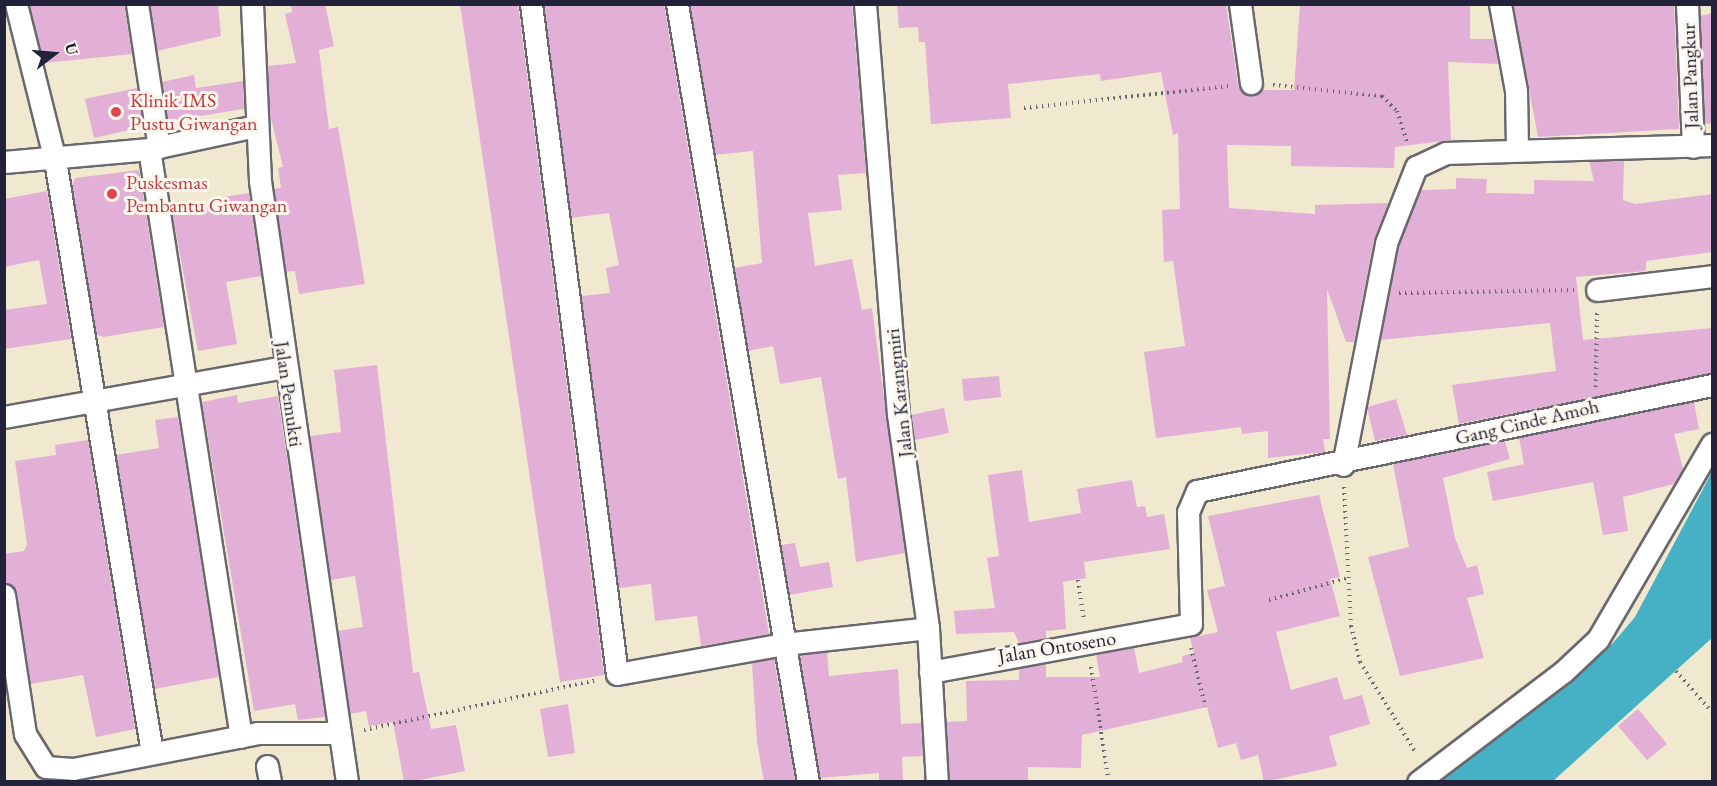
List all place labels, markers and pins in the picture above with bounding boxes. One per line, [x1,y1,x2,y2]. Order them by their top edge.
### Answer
place label: Klinik IMS Pustu Giwangan [130,88,258,135]
marker: Klinik IMS Pustu Giwangan [107,103,125,121]
place label: Puskesmas Pembantu Giwangan [126,170,287,217]
marker: Puskesmas Pembantu Giwangan [103,185,121,203]

